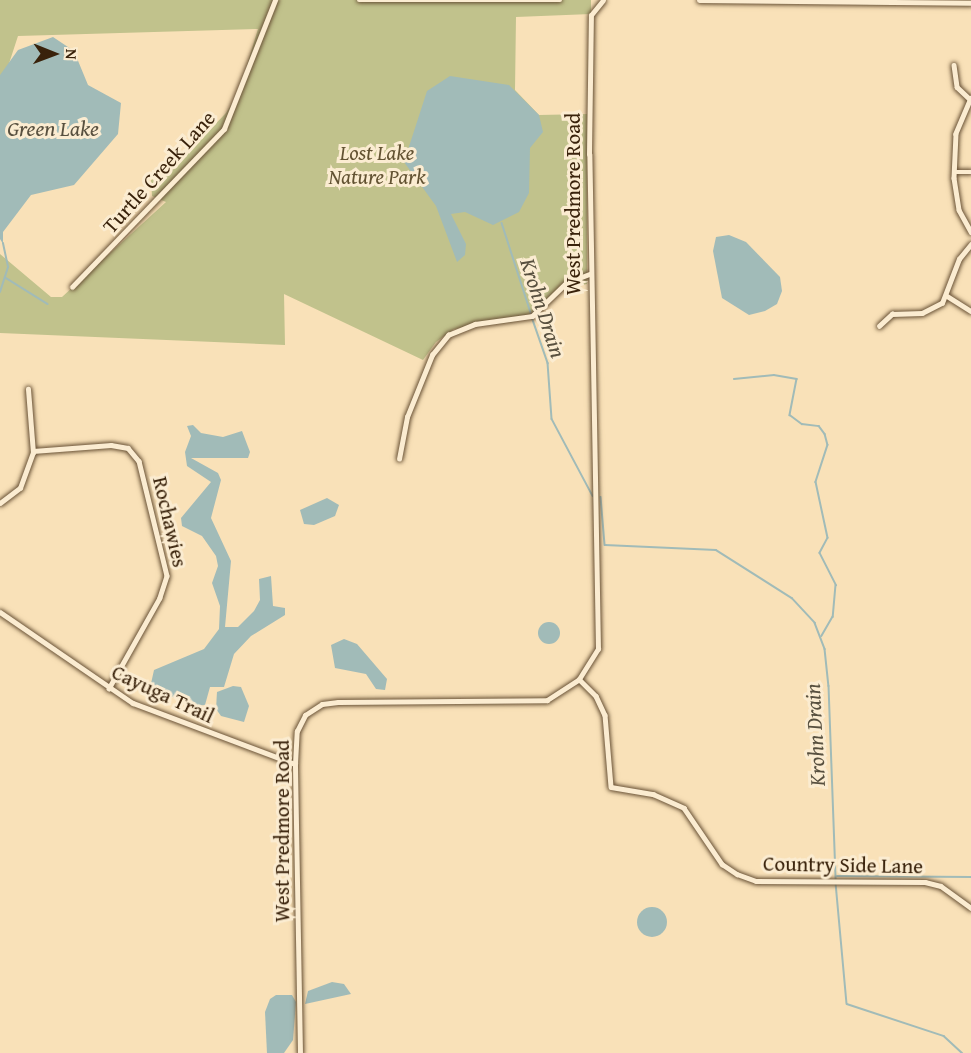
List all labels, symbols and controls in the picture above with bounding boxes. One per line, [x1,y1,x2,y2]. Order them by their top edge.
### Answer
north arrow [24,24,84,84]
text: N [60,49,84,60]
street label: Turtle Creek Lane [97,106,221,238]
street label: West Predmore Road [560,113,586,295]
water label: Green Lake [7,116,99,142]
park label: Lost Lake Nature Park [328,140,426,190]
water label: Krohn Drain [515,255,571,361]
street label: Rochawies [147,474,193,570]
street label: Cayuga Trail [108,659,218,729]
water label: Krohn Drain [799,683,831,787]
street label: West Predmore Road [269,740,295,922]
street label: Country Side Lane [763,851,923,879]

